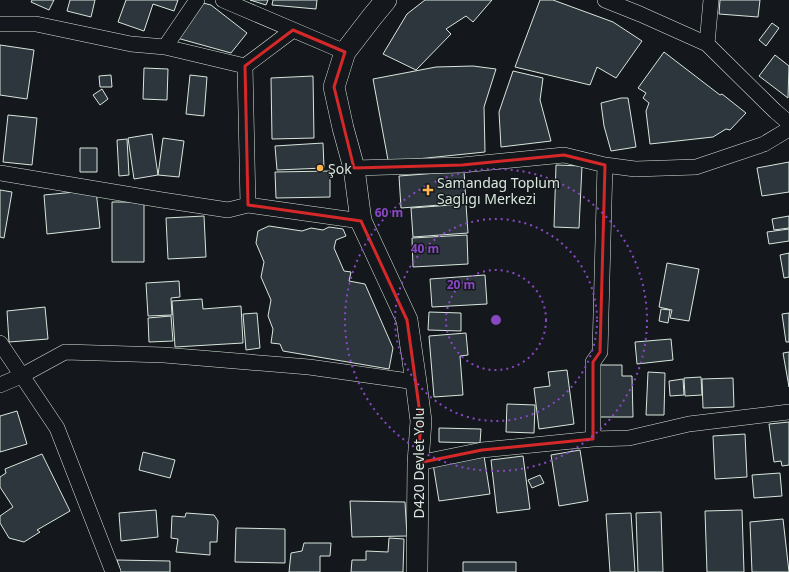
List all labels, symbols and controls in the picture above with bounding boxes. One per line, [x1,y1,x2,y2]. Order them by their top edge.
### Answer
place label: Şok [328,159,352,178]
marker: Şok [315,163,325,173]
place label: Samandag Toplum Saglıgı Merkezi [437,173,560,208]
marker: Samandag Toplum Saglıgı Merkezi [422,184,434,196]
text: 60 m [375,204,403,221]
text: 40 m [411,240,439,257]
text: 20 m [447,276,475,293]
centre of rings [489,313,503,327]
street label: D420 Devlet Yolu [409,408,428,519]

